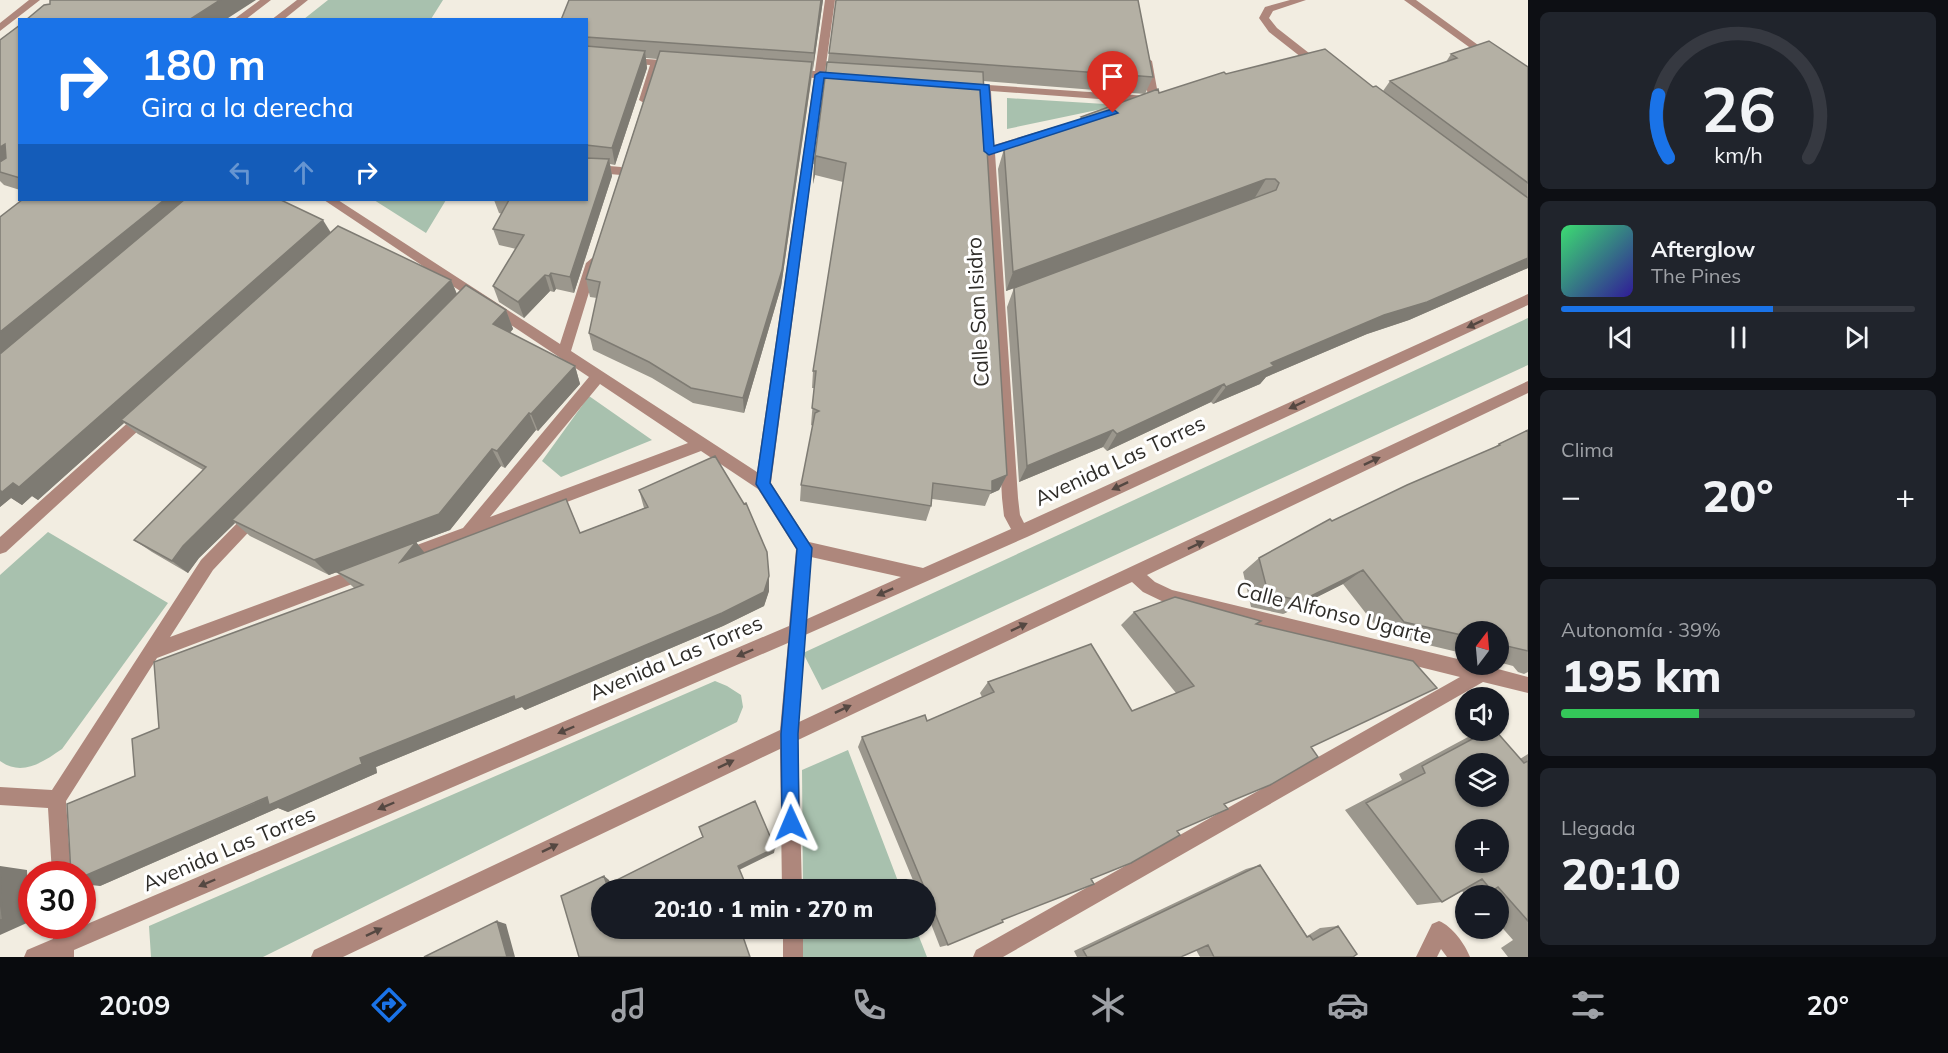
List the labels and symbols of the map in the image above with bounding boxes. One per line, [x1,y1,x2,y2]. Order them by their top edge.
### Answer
pin [1087,51,1138,113]
street label: Calle San Isidro [960,237,994,388]
one-way arrow [1466,319,1483,328]
one-way arrow [1289,400,1306,409]
street label: Avenida Las Torres [1030,409,1209,511]
one-way arrow [1364,456,1381,465]
one-way arrow [1111,481,1129,491]
one-way arrow [1188,540,1205,549]
street label: Calle Alfonso Ugarte [1234,575,1435,649]
one-way arrow [876,588,894,597]
street label: Avenida Las Torres [585,609,766,705]
north arrow [1455,621,1509,675]
one-way arrow [1011,622,1029,632]
one-way arrow [737,649,754,658]
one-way arrow [834,704,852,714]
one-way arrow [556,725,574,735]
one-way arrow [717,759,734,768]
position arrow [759,791,823,855]
street label: Avenida Las Torres [138,800,319,896]
one-way arrow [377,801,395,811]
one-way arrow [541,843,558,852]
speed limit sign: 30 [18,861,96,939]
one-way arrow [198,879,216,888]
one-way arrow [365,927,382,936]

